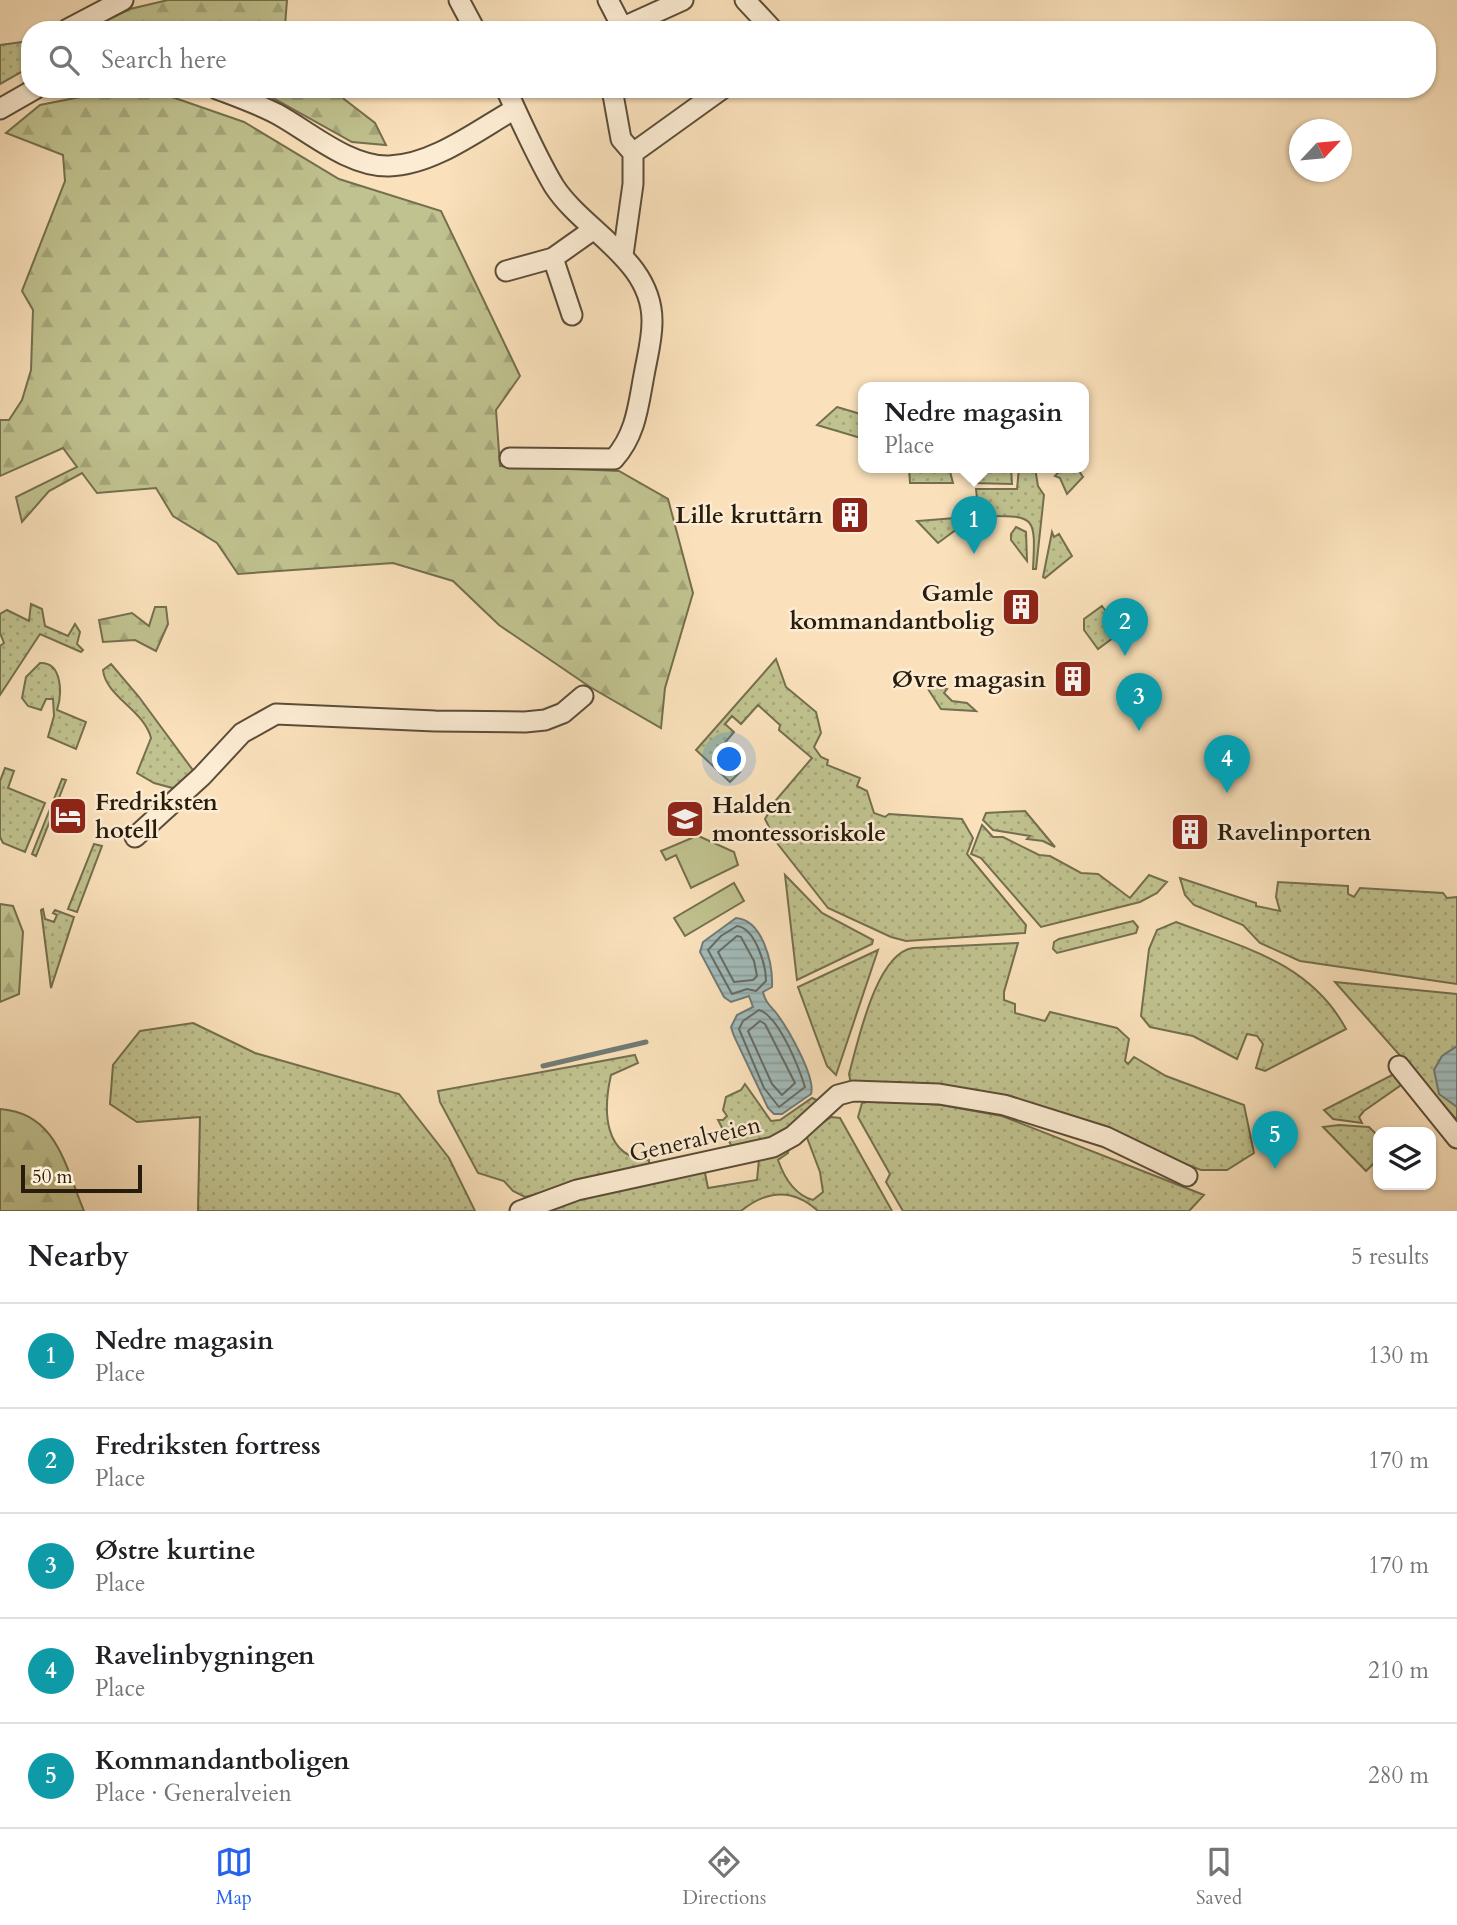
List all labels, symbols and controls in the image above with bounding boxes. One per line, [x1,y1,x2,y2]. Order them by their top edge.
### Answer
search box [21,21,1436,98]
icon: search [45,41,83,79]
text: Search here [101,42,227,77]
north arrow [1289,119,1352,182]
popup [858,382,1089,473]
text: Nedre magasin [884,395,1063,430]
text: Place [884,430,935,461]
building icon: Lille kruttårn [829,494,871,536]
pin: 1 [951,496,997,554]
place label: Lille kruttårn [675,499,824,532]
place label: Gamle kommandantbolig [789,577,995,638]
building icon: Gamle kommandantbolig [1000,586,1042,628]
pin: 2 [1102,598,1148,656]
building icon: Øvre magasin [1052,658,1094,700]
place label: Øvre magasin [892,663,1047,696]
pin: 3 [1116,673,1162,731]
pin: 4 [1204,735,1250,793]
your location [712,742,746,776]
place label: Fredriksten hotell [95,786,219,847]
place label: Halden montessoriskole [712,789,886,850]
hotel icon: Fredriksten hotell [47,795,89,837]
school or university icon: Halden montessoriskole [664,798,706,840]
building icon: Ravelinporten [1169,811,1211,853]
place label: Ravelinporten [1217,816,1372,849]
street label: Generalveien [626,1108,764,1171]
pin: 5 [1252,1111,1298,1169]
map controls [1373,1127,1436,1190]
button: layers [1373,1127,1436,1190]
scale bar [21,1162,142,1194]
text: 50 m [32,1164,73,1190]
text: Nearby [28,1236,129,1277]
text: 5 results [1351,1241,1429,1272]
text: Nedre magasin [95,1323,274,1358]
text: 1 [45,1340,57,1371]
text: 130 m [1368,1340,1429,1371]
text: Place [95,1358,145,1389]
text: Fredriksten fortress [95,1428,321,1463]
text: 2 [45,1445,57,1476]
text: 170 m [1368,1445,1429,1476]
text: Place [95,1463,145,1494]
text: Østre kurtine [95,1533,256,1568]
text: 3 [45,1550,57,1581]
text: 170 m [1368,1550,1429,1581]
text: Place [95,1568,145,1599]
text: Ravelinbygningen [95,1638,315,1673]
text: 4 [45,1655,57,1686]
text: 210 m [1368,1655,1429,1686]
text: Place [95,1673,145,1704]
text: Kommandantboligen [95,1743,350,1778]
text: 5 [45,1760,57,1791]
text: 280 m [1368,1760,1429,1791]
text: Place · Generalveien [95,1778,292,1809]
tab: Map [215,1843,253,1911]
tab: Directions [683,1843,766,1911]
tab: Saved [1196,1843,1242,1911]

